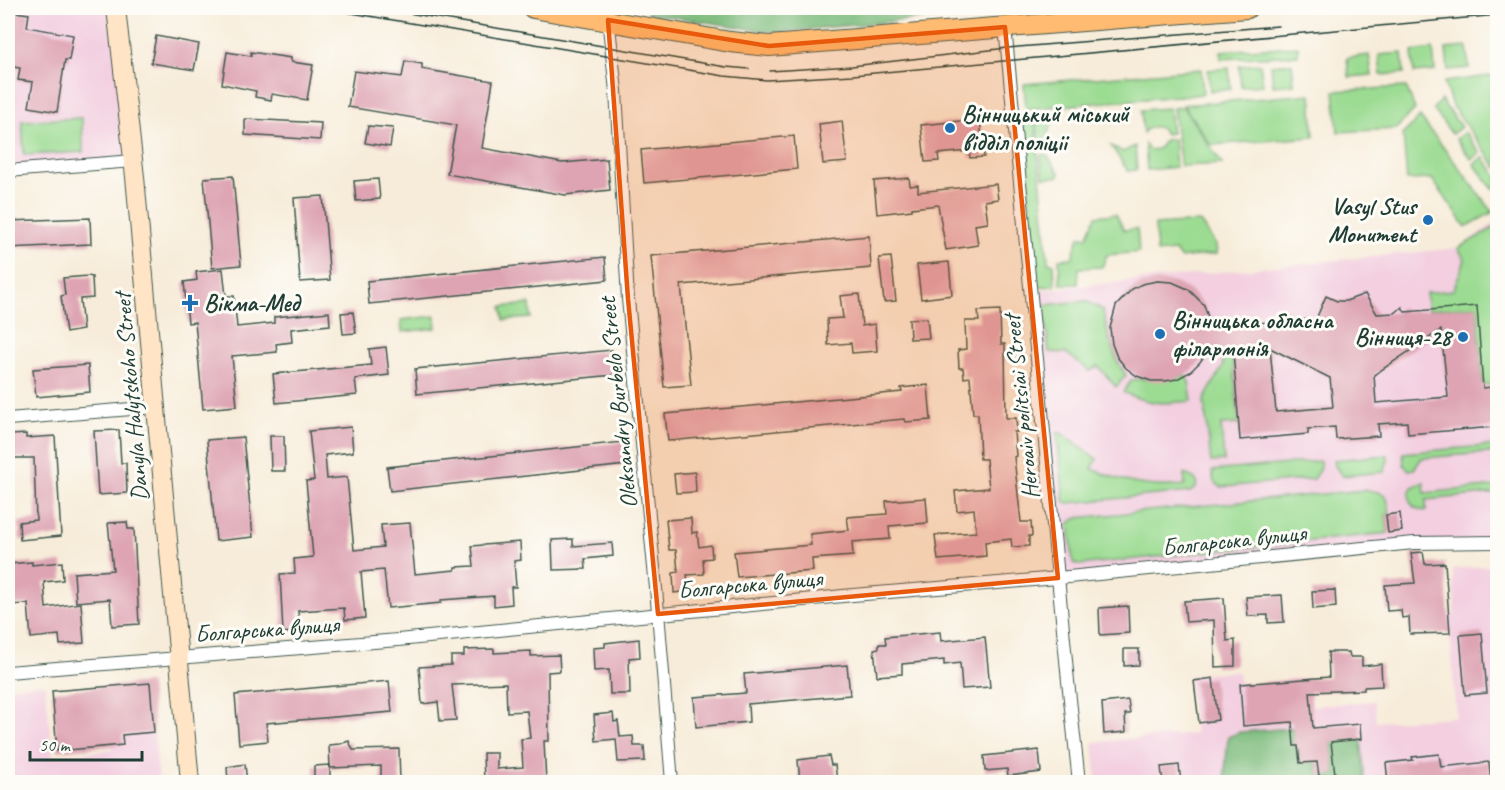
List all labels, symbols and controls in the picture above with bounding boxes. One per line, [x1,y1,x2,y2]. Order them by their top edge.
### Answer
place label: Вінницький міський відділ поліціі [962,99,1131,157]
marker: Вінницький міський відділ поліціі [943,121,957,135]
place label: Vasyl Stus Monument [1328,191,1419,249]
marker: Vasyl Stus Monument [1421,213,1435,227]
street label: Danyla Halytskoho Street [107,288,155,503]
place label: Вікма-Мед [204,288,302,318]
marker: Вікма-Мед [181,294,199,312]
street label: Oleksandry Burbelo Street [592,294,644,510]
place label: Вінницька обласна філармонія [1172,305,1334,363]
street label: Heroaiv politsiai Street [996,310,1046,501]
place label: Вінниця-28 [1355,322,1454,352]
marker: Вінницька обласна філармонія [1153,327,1167,341]
marker: Вінниця-28 [1456,330,1470,344]
street label: Болгарська вулиця [1161,517,1309,562]
street label: Болгарська вулиця [677,563,825,605]
street label: Болгарська вулиця [194,609,342,649]
scale bar [30,724,142,762]
text: 50 m [39,734,72,756]

